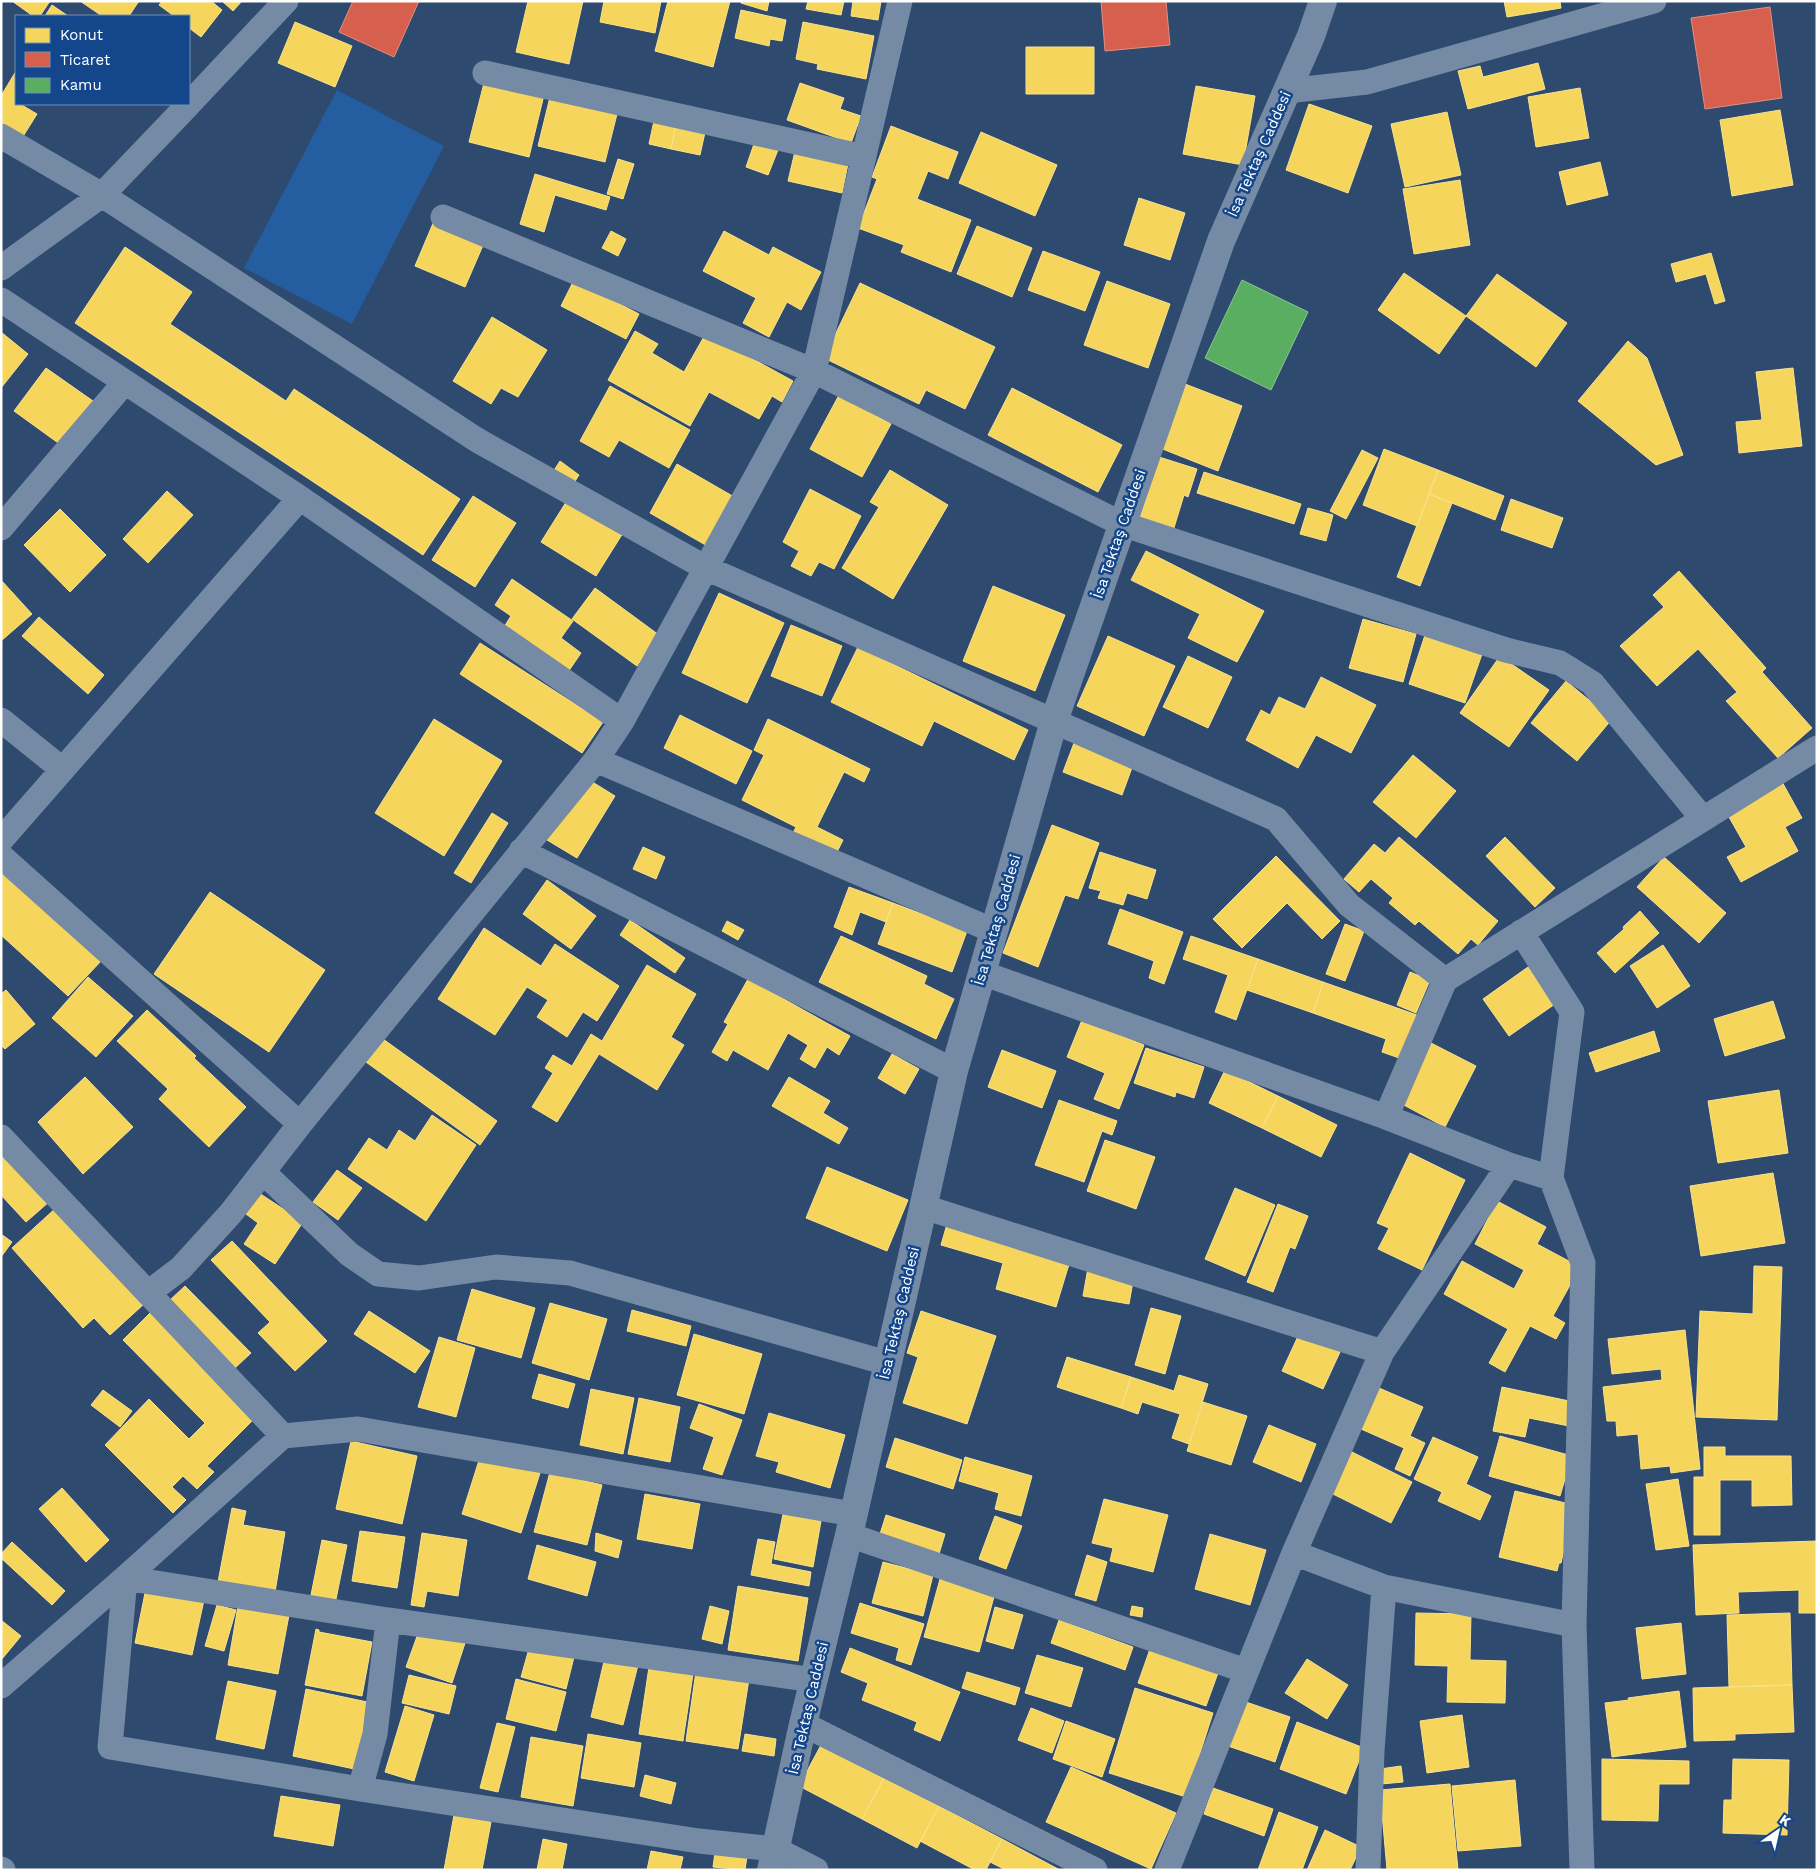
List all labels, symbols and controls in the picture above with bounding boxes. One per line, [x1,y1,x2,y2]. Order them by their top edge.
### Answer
legend [15,15,190,105]
text: Konut [60,26,104,44]
text: Ticaret [60,51,111,69]
text: Kamu [60,76,102,94]
street label: İsa Tektaş Caddesi [1223,88,1295,220]
street label: İsa Tektaş Caddesi [1088,467,1150,601]
street label: İsa Tektaş Caddesi [970,852,1024,988]
street label: İsa Tektaş Caddesi [875,1245,923,1381]
street label: İsa Tektaş Caddesi [784,1640,832,1776]
north arrow [1753,1806,1803,1856]
text: K [1777,1811,1794,1830]

